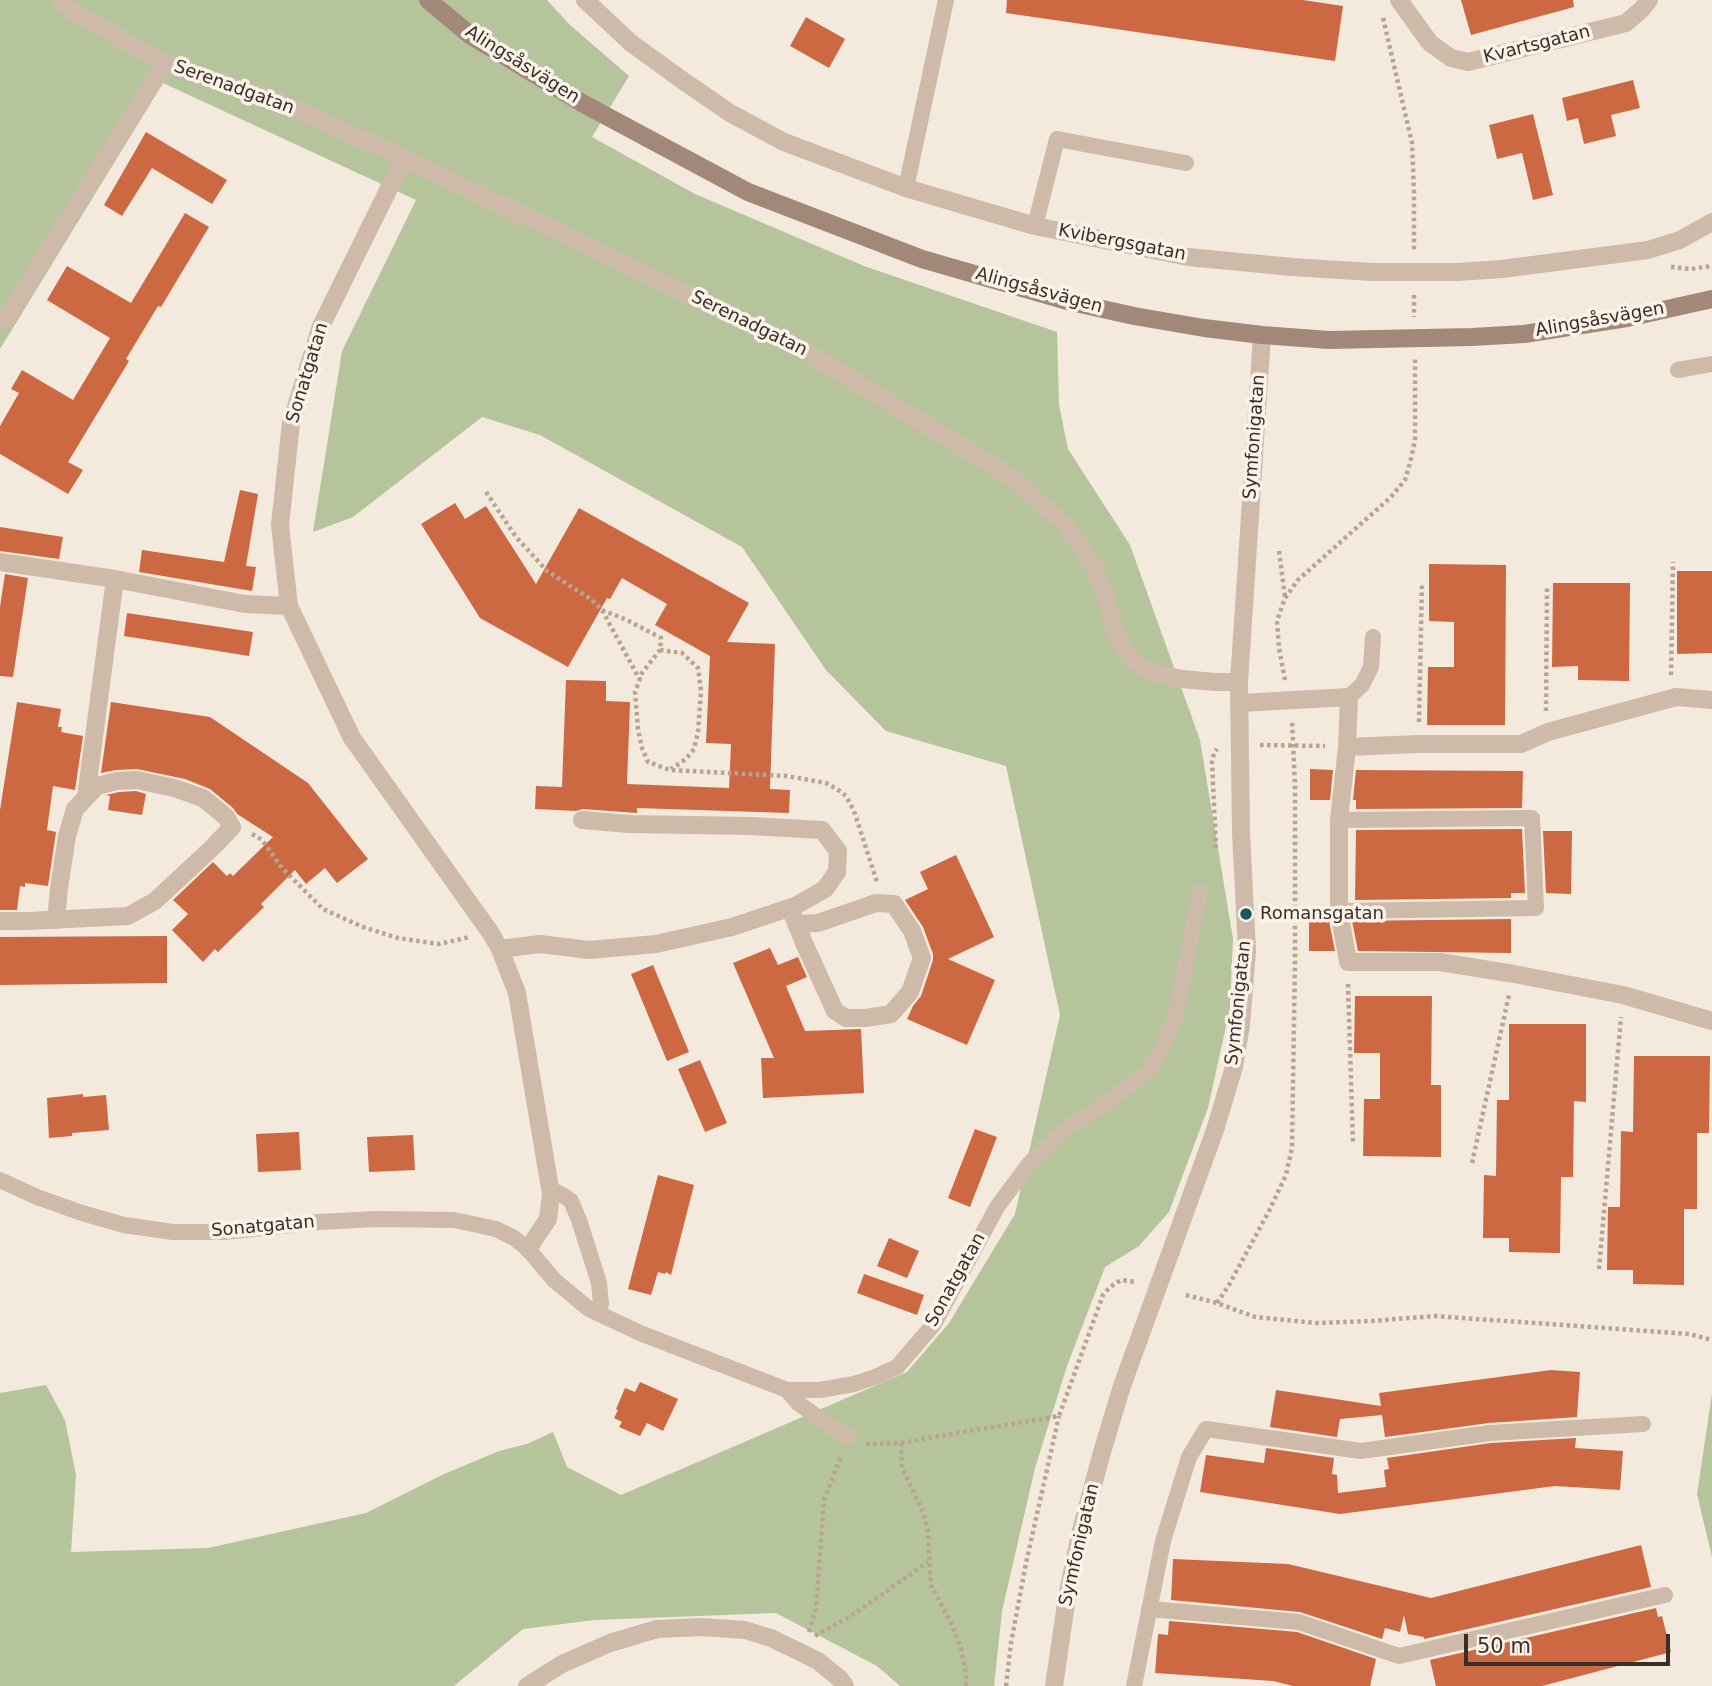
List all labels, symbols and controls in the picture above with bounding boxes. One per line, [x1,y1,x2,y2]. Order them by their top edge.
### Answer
street label: Alingsåsvägen [461,21,583,109]
street label: Kvartsgatan [1481,21,1593,69]
street label: Serenadgatan [171,56,297,120]
street label: Kvibergsgatan [1056,220,1188,266]
street label: Alingsåsvägen [973,264,1105,318]
street label: Serenadgatan [687,287,811,361]
street label: Alingsåsvägen [1534,298,1666,342]
street label: Sonatgatan [282,320,334,426]
street label: Symfonigatan [1240,374,1270,500]
place label: Romansgatan [1260,903,1384,925]
marker: Romansgatan [1238,906,1254,922]
street label: Symfonigatan [1222,940,1256,1066]
street label: Sonatgatan [210,1212,316,1242]
street label: Sonatgatan [921,1229,991,1331]
street label: Symfonigatan [1055,1482,1105,1608]
scale bar [1467,1620,1674,1664]
text: 50 m [1477,1634,1531,1658]

